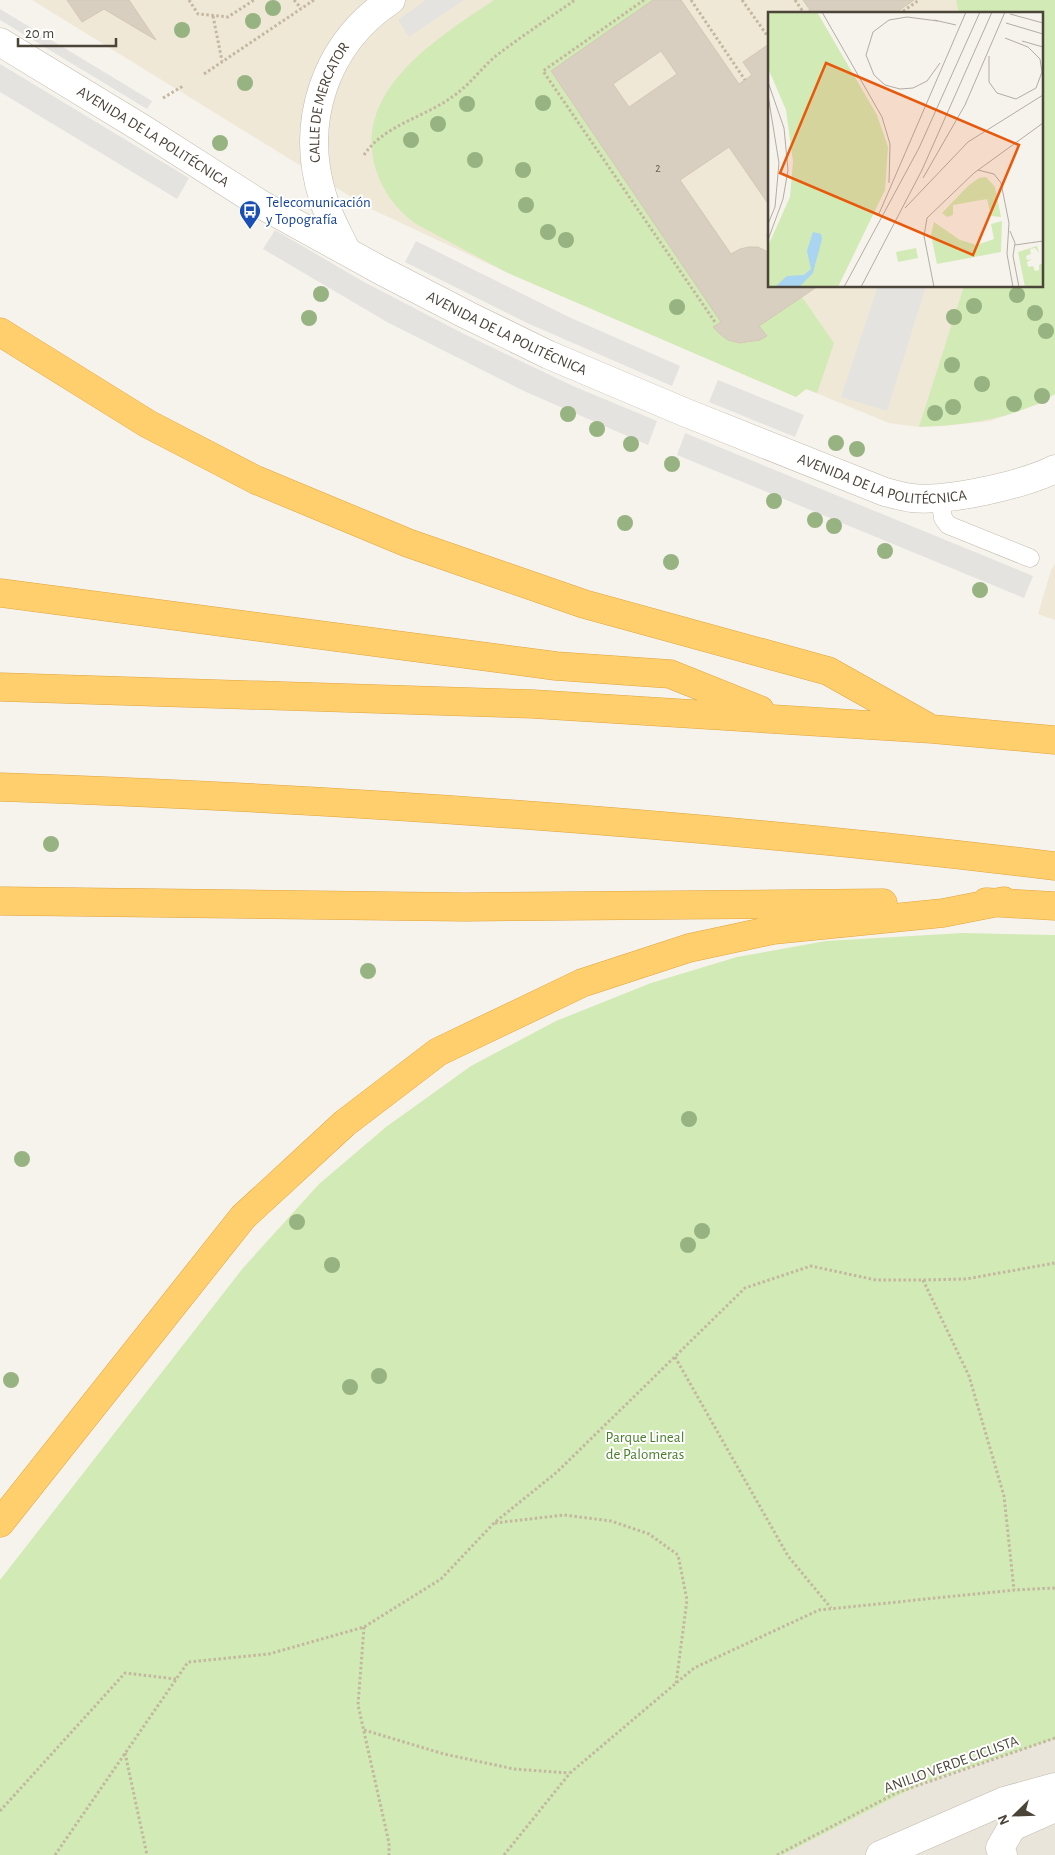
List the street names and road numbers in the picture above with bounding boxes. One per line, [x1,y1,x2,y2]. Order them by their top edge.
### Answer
street label: CALLE DE MERCATOR [307,40,352,163]
street label: AVENIDA DE LA POLITÉCNICA [74,84,232,190]
street label: AVENIDA DE LA POLITÉCNICA [424,288,589,378]
street label: AVENIDA DE LA POLITÉCNICA [795,451,968,507]
street label: ANILLO VERDE CICLISTA [882,1733,1021,1796]

